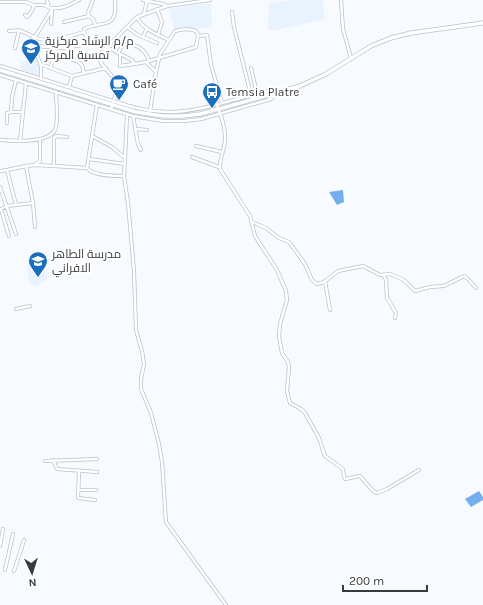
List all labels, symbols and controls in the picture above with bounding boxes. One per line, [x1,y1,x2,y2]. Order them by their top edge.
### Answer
place label: م/م الرشاد مركزية تمسية المركز [44,34,134,62]
school or university icon: م/م الرشاد مركزية تمسية المركز [20,37,42,65]
cafe icon: Café [108,73,130,101]
place label: Café [133,77,157,91]
bus stop icon: Temsia Platre [201,81,223,109]
place label: Temsia Platre [226,85,299,99]
place label: مدرسة الطاهر الافراني [51,247,121,278]
school or university icon: مدرسة الطاهر الافراني [27,250,49,278]
north arrow [12,553,52,593]
scale bar [343,567,427,593]
text: 200 m [349,574,384,588]
text: N [28,576,37,589]

